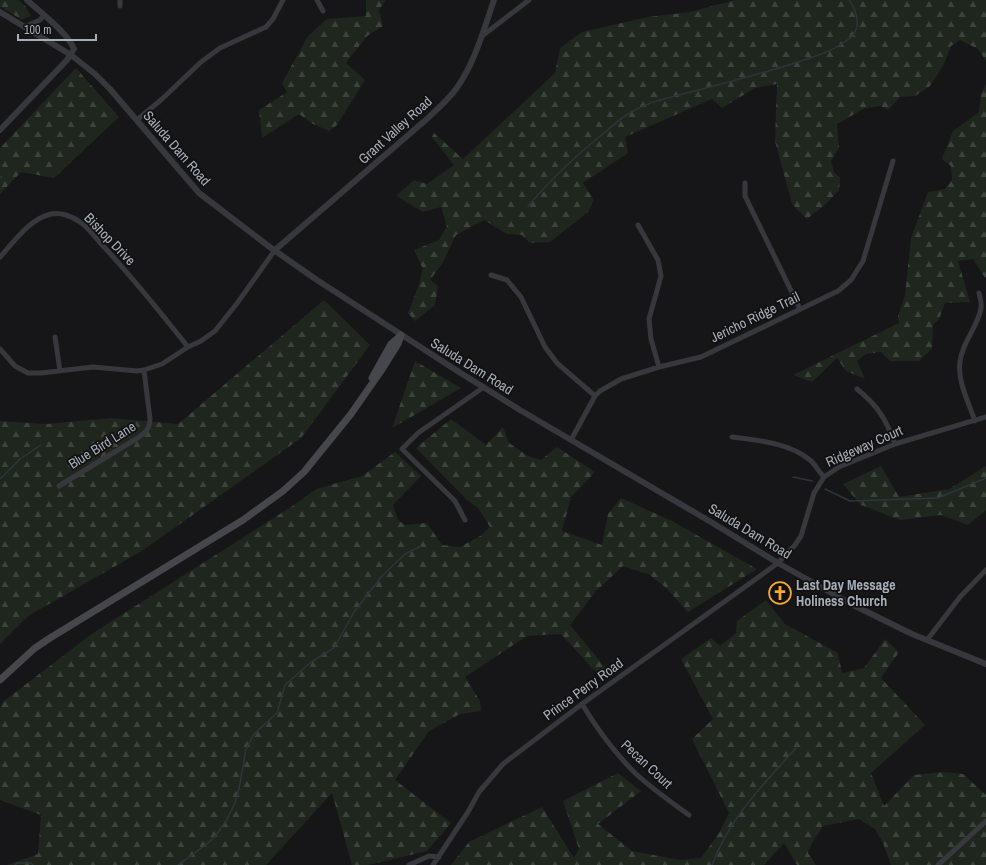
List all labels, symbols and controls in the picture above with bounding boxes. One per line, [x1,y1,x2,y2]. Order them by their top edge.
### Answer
scale bar [18,16,96,42]
text: 100 m [24,22,51,38]
street label: Grant Valley Road [354,92,436,168]
street label: Saluda Dam Road [139,107,215,189]
street label: Bishop Drive [80,209,140,269]
street label: Jericho Ridge Trail [707,288,803,346]
street label: Saluda Dam Road [427,334,517,398]
street label: Blue Bird Lane [65,417,139,473]
street label: Ridgeway Court [823,421,905,471]
street label: Saluda Dam Road [705,499,795,563]
place label: Last Day Message Holiness Church [796,576,896,610]
church icon: Last Day Message Holiness Church [767,580,793,606]
street label: Prince Perry Road [540,654,626,724]
street label: Pecan Court [618,736,676,792]

